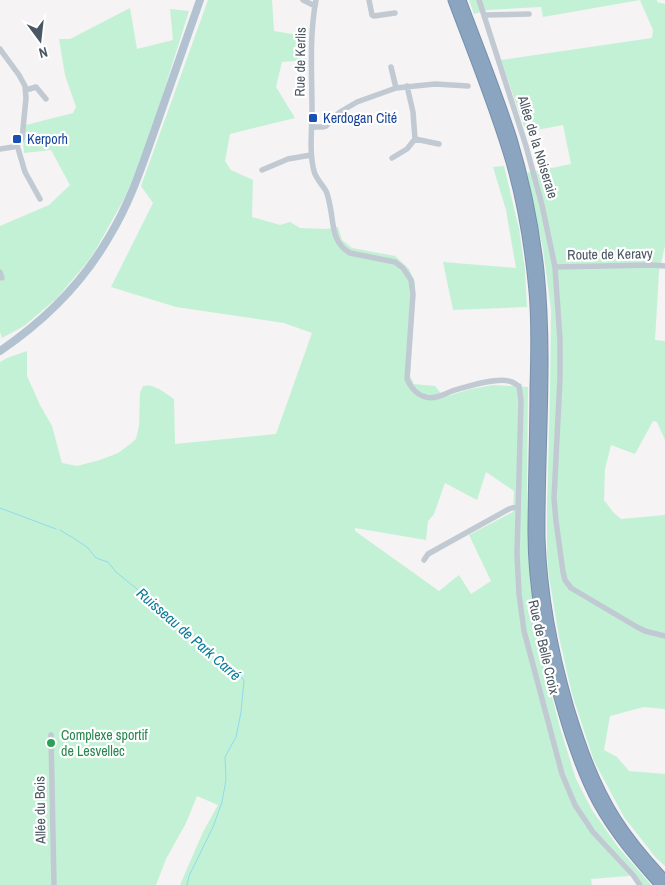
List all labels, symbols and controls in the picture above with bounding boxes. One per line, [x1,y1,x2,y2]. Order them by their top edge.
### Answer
north arrow [15,15,65,65]
street label: Rue de Kerlis [290,27,310,97]
text: N [37,43,50,62]
street label: Allée de la Noiseraie [514,92,562,201]
place label: Kerdogan Cité [323,109,397,127]
marker: Kerdogan Cité [307,112,319,124]
place label: Kerporh [27,130,68,148]
marker: Kerporh [11,133,23,145]
street label: Route de Keravy [567,244,653,264]
water label: Ruisseau de Park Carré [132,583,246,685]
street label: Rue de Belle Croix [524,598,564,696]
place label: Complexe sportif de Lesvellec [61,726,149,760]
marker: Complexe sportif de Lesvellec [45,737,57,749]
street label: Allée du Bois [30,776,50,845]

